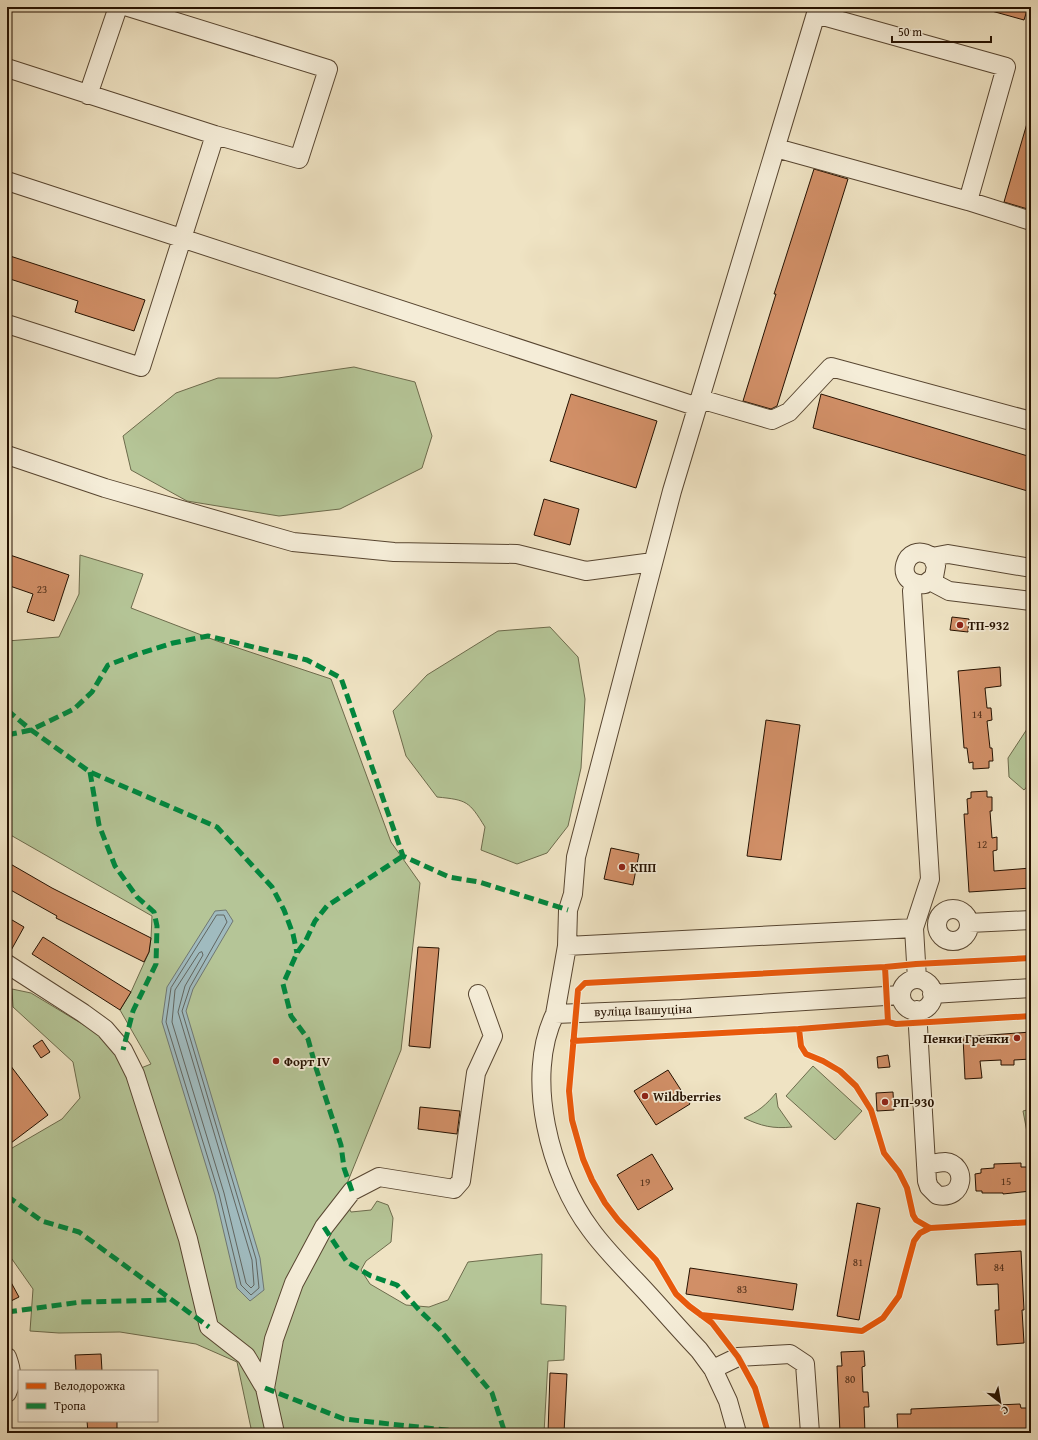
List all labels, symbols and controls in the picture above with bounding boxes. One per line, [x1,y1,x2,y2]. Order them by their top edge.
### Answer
scale bar [892,18,991,44]
text: 50 m [898,23,922,40]
house number: 23 [37,581,47,597]
place label: ТП-932 [968,616,1010,635]
marker: ТП-932 [955,620,965,630]
house number: 14 [972,706,982,722]
house number: 12 [977,836,987,852]
place label: КПП [630,858,656,877]
marker: КПП [617,862,627,872]
street label: вуліца Івашуціна [594,999,693,1021]
place label: Пенки Гренки [923,1029,1009,1048]
marker: Пенки Гренки [1012,1033,1022,1043]
place label: Форт IV [284,1052,330,1071]
marker: Форт IV [271,1056,281,1066]
place label: Wildberries [653,1087,721,1106]
marker: Wildberries [640,1091,650,1101]
place label: РП-930 [893,1093,934,1112]
marker: РП-930 [880,1097,890,1107]
house number: 15 [1001,1173,1011,1189]
house number: 19 [640,1174,650,1190]
house number: 81 [853,1254,863,1270]
house number: 84 [994,1259,1004,1275]
house number: 83 [737,1281,747,1297]
legend [18,1370,158,1422]
house number: 80 [845,1371,855,1387]
text: Велодорожка [54,1377,125,1394]
north arrow [980,1382,1020,1422]
text: Тропа [54,1397,86,1414]
text: С [998,1402,1012,1419]

